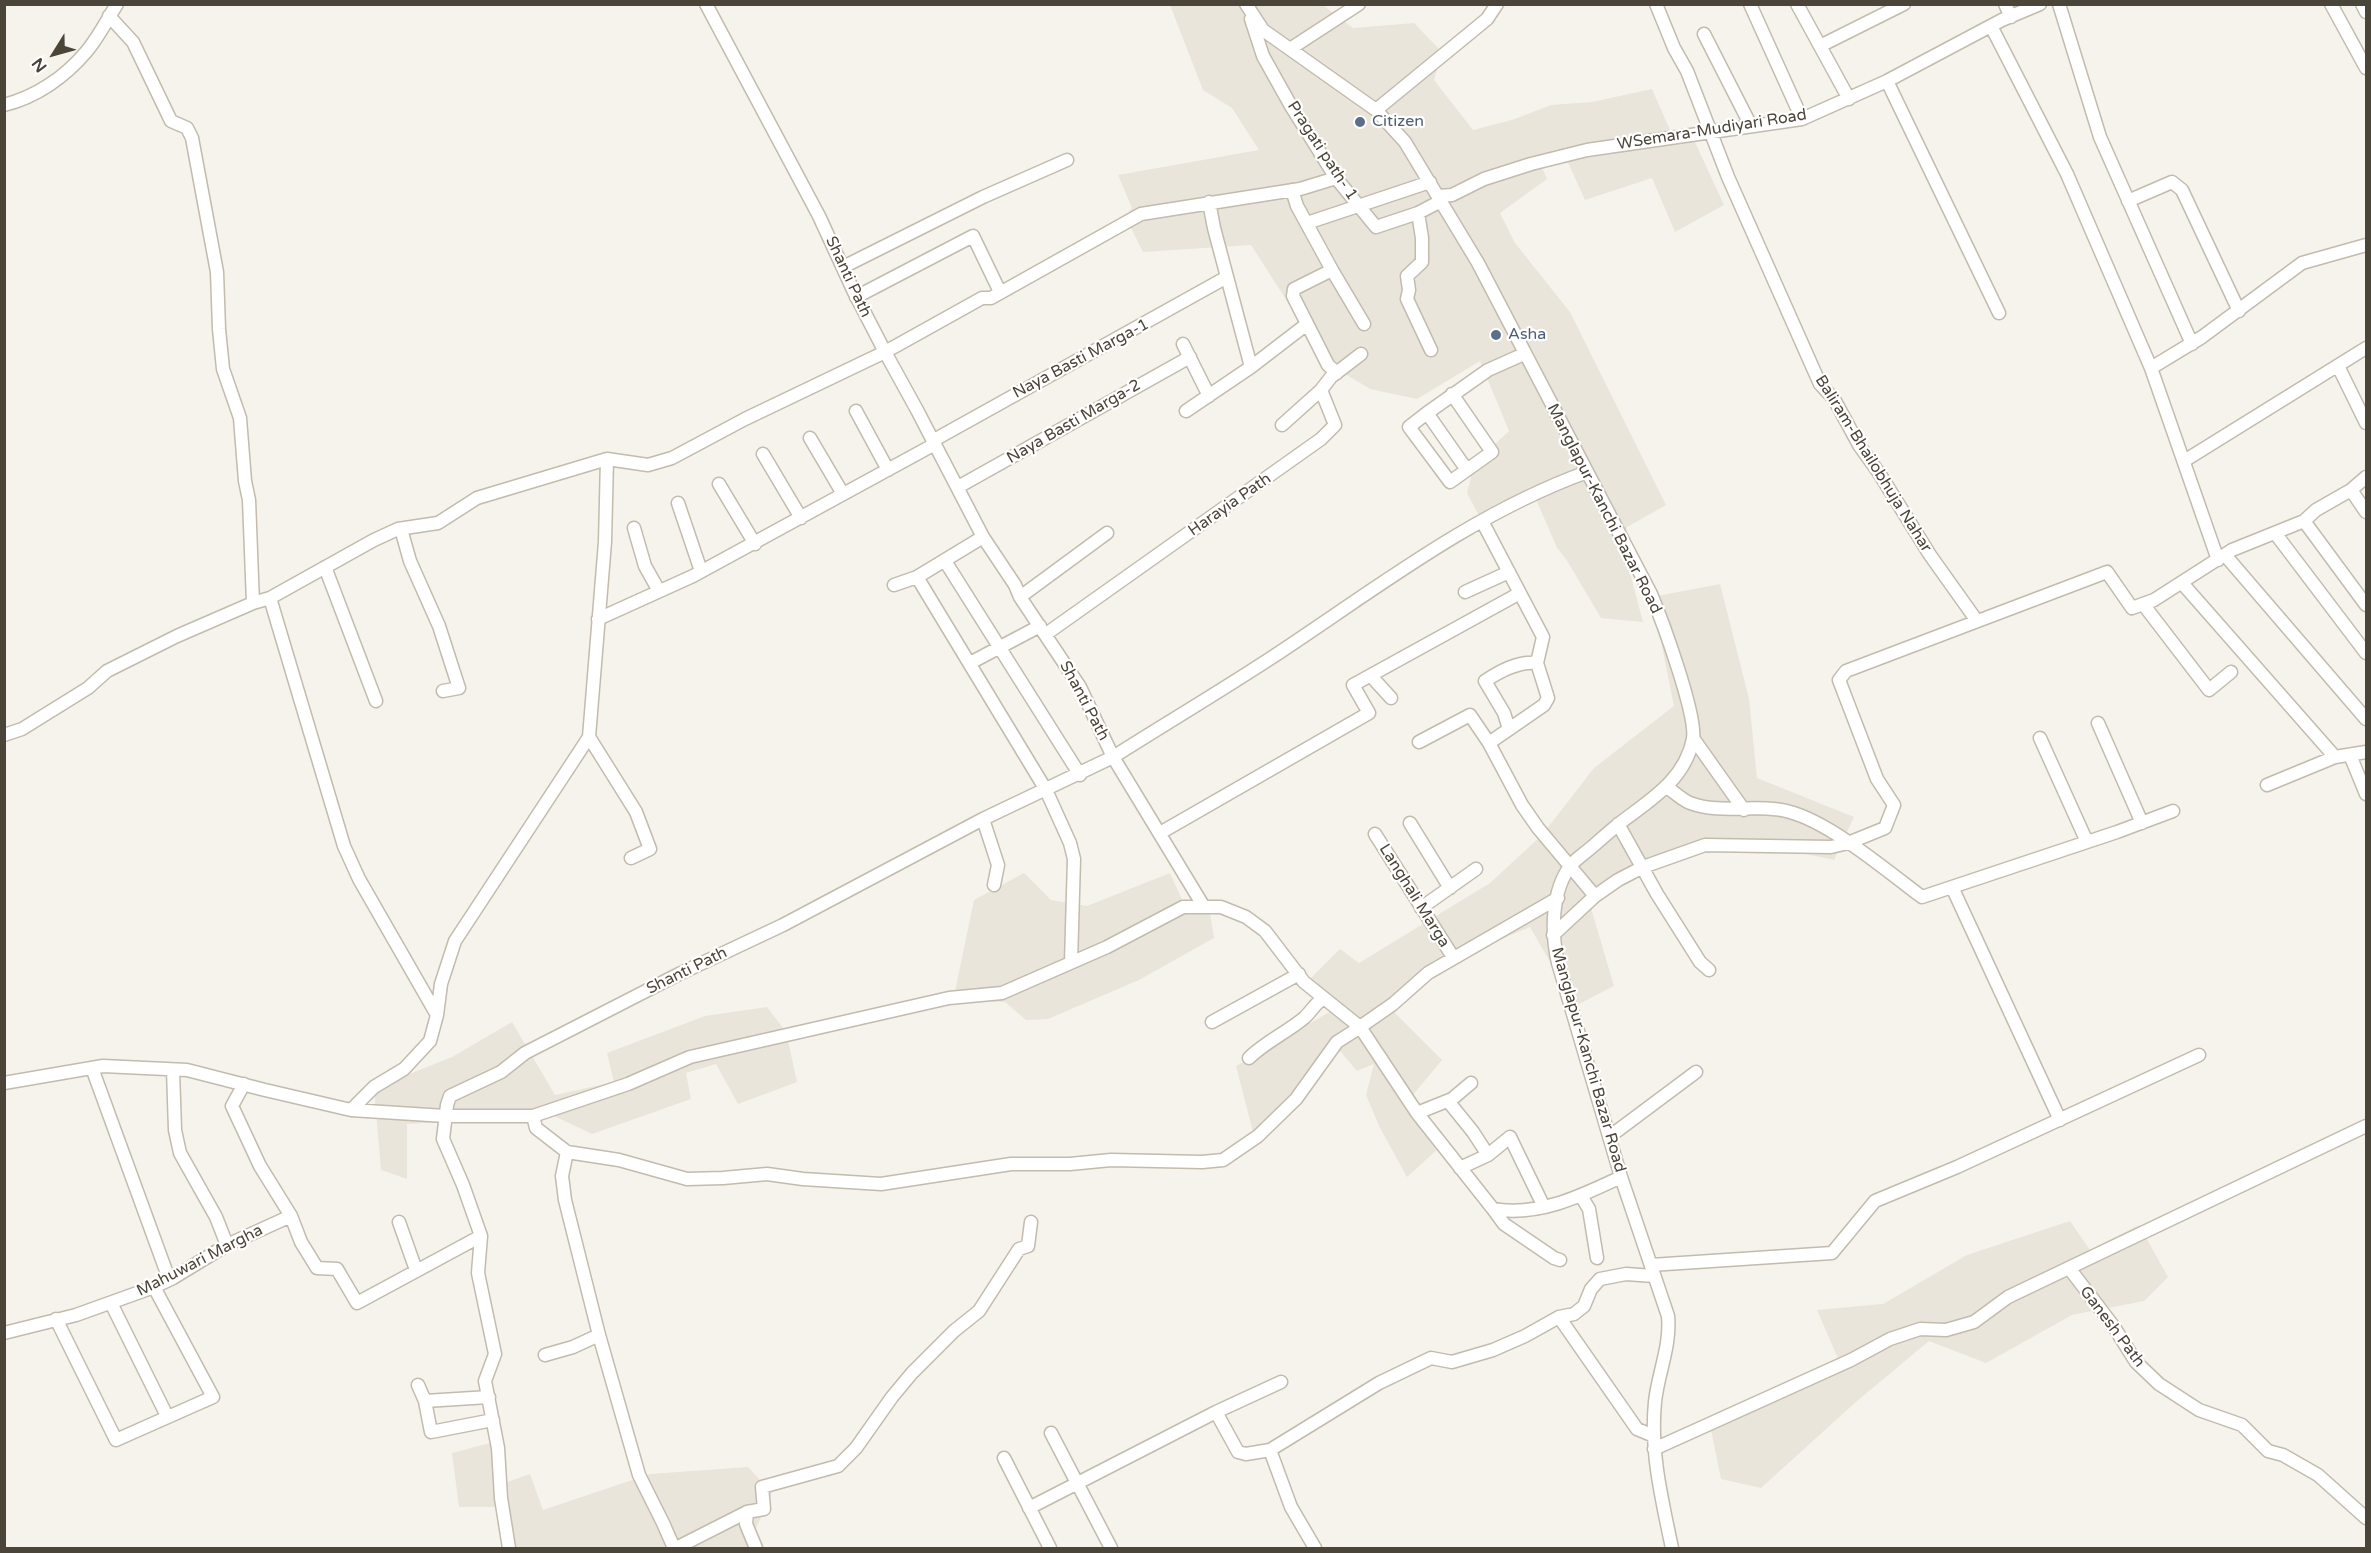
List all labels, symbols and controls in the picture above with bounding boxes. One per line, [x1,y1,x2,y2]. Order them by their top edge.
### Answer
north arrow [24,24,84,84]
text: N [28,54,51,76]
street label: Pragati path- 1 [1283,98,1361,204]
street label: WSemara-Mudiyari Road [1616,106,1808,154]
place label: Citizen [1372,112,1424,132]
marker: Citizen [1353,115,1367,129]
street label: Shanti Path [821,233,875,321]
street label: Naya Basti Marga-1 [1010,315,1152,403]
place label: Asha [1508,325,1546,345]
marker: Asha [1489,328,1503,342]
street label: Baliram-Bhailobhuja Nahar [1810,372,1936,556]
street label: Naya Basti Marga-2 [1004,376,1144,468]
street label: Manglapur-Kanchi Bazar Road [1543,401,1665,617]
street label: Harayia Path [1185,469,1275,541]
street label: Shanti Path [1055,658,1113,744]
street label: Langhali Marga [1375,841,1453,951]
street label: Shanti Path [644,943,730,999]
street label: Manglapur-Kanchi Bazar Road [1547,945,1629,1175]
street label: Mahuwari Margha [134,1221,266,1301]
street label: Ganesh Path [2075,1283,2149,1371]

